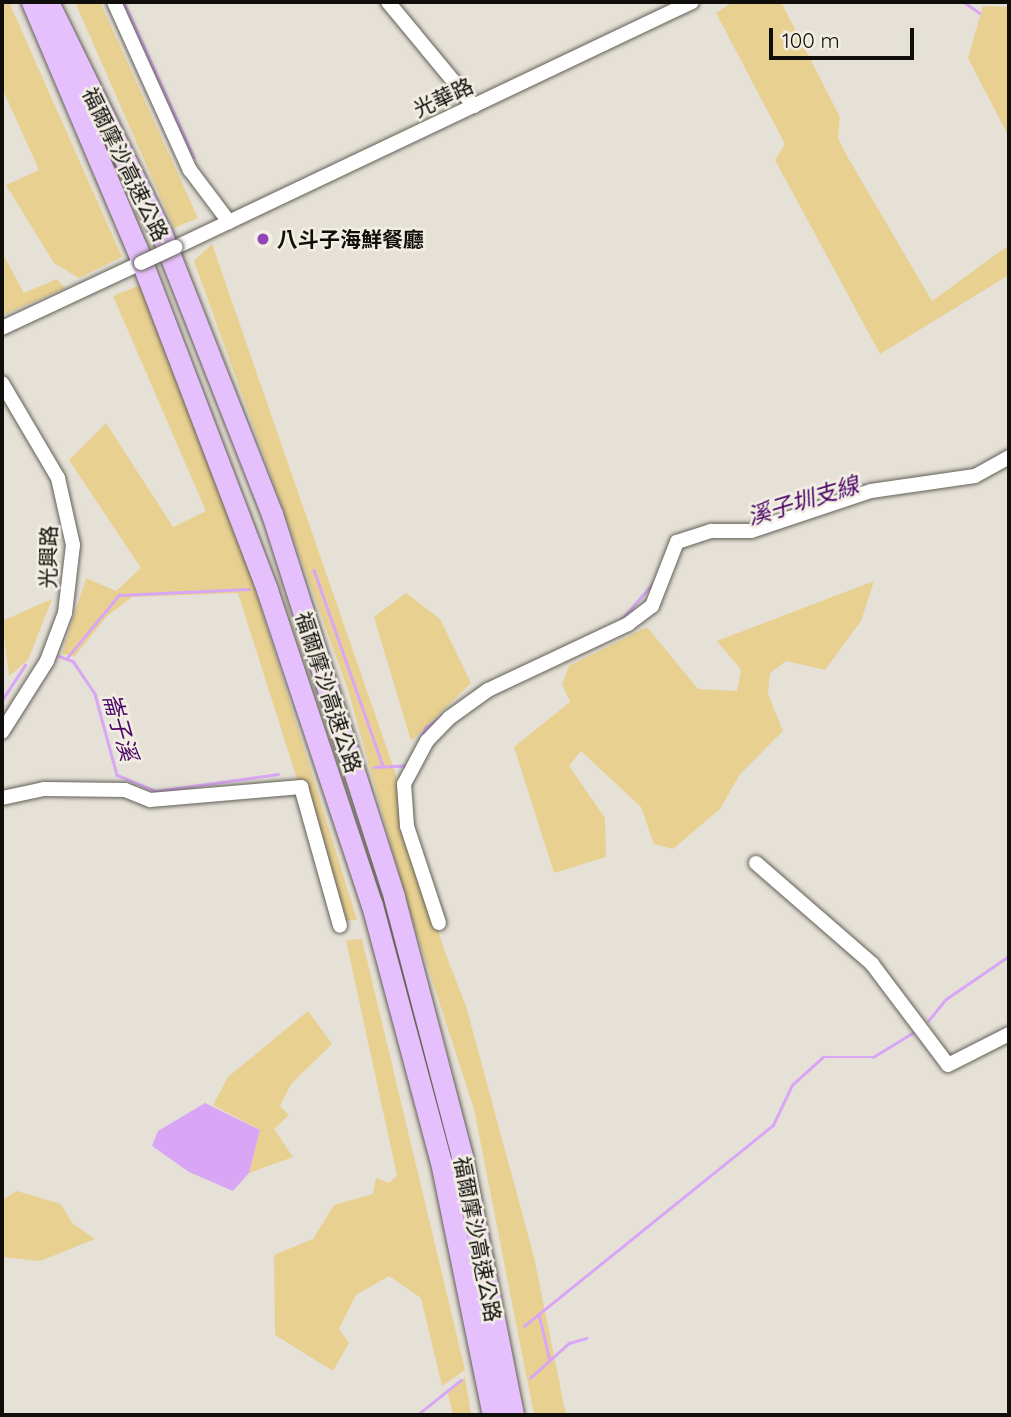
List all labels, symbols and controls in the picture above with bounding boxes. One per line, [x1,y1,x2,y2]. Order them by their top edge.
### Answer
scale bar [773,14,918,58]
text: 100 m [782,27,840,53]
street label: 光華路 [409,72,477,122]
street label: 福爾摩沙高速公路 [78,83,174,245]
place label: 八斗子海鮮餐廳 [277,226,424,252]
marker: 八斗子海鮮餐廳 [255,231,271,247]
water label: 溪子圳支線 [744,471,862,531]
street label: 光興路 [35,525,61,589]
street label: 福爾摩沙高速公路 [291,608,367,776]
water label: 崙子溪 [97,690,143,764]
street label: 福爾摩沙高速公路 [450,1154,506,1324]

